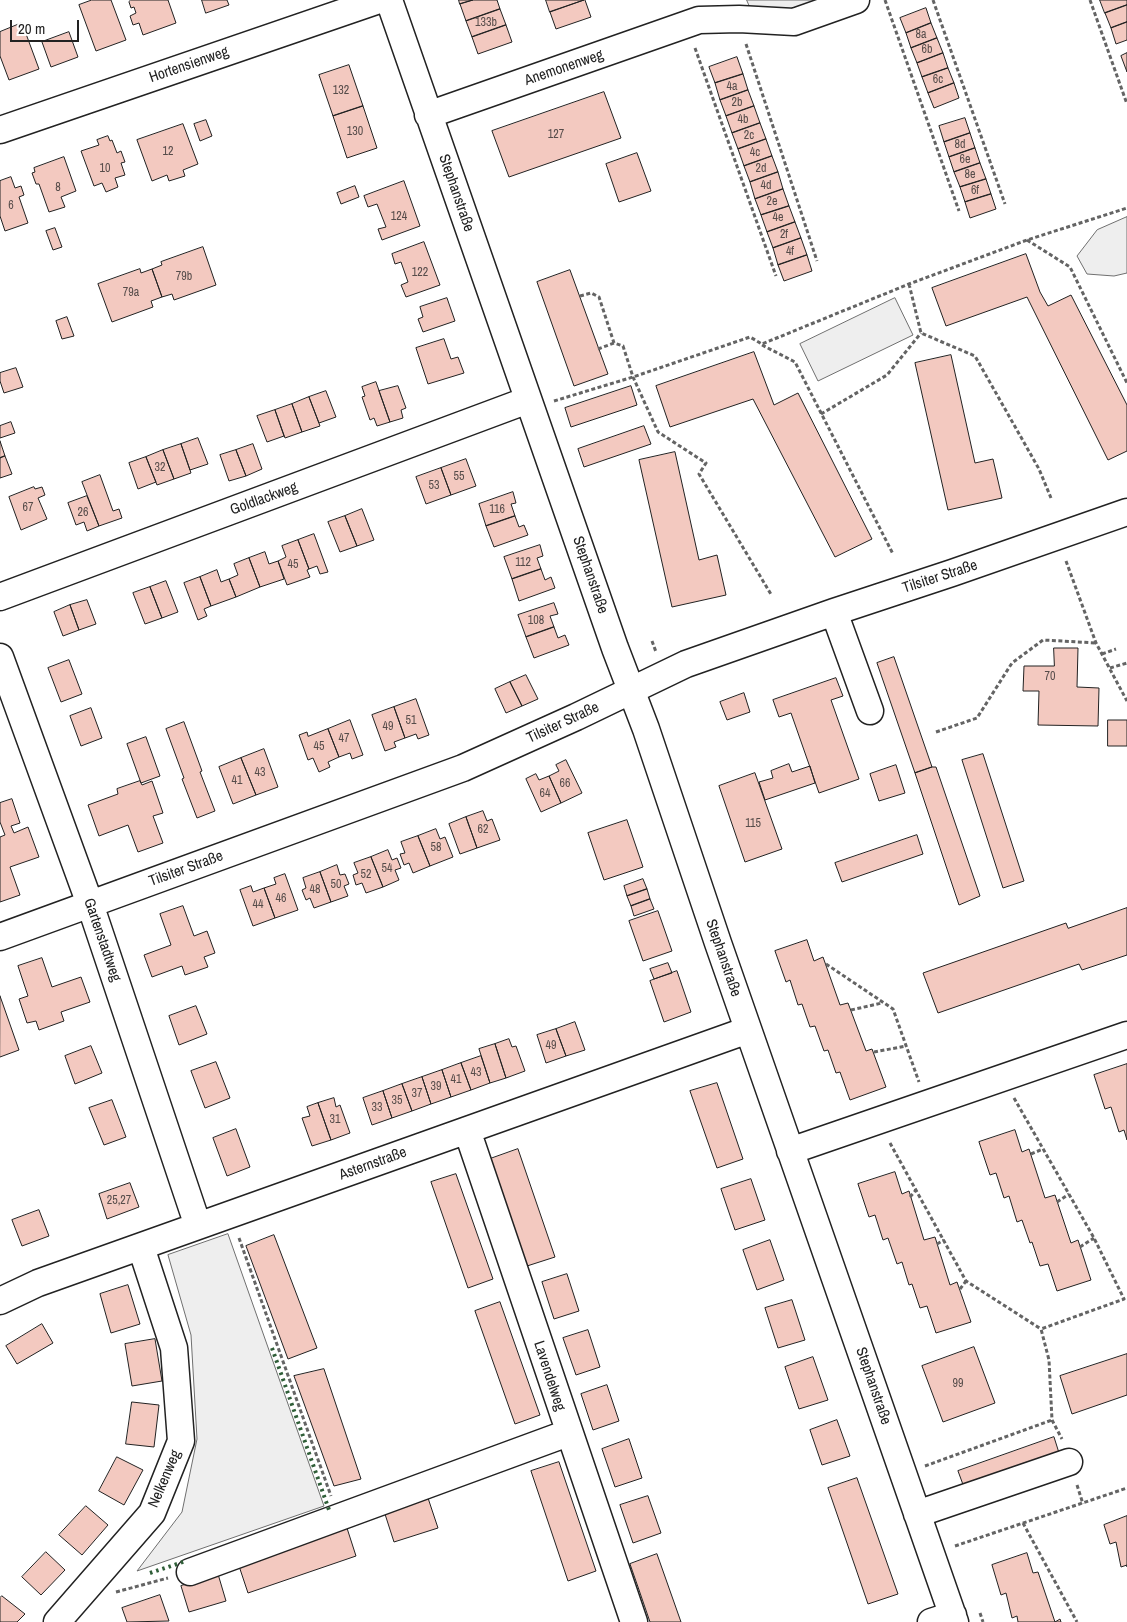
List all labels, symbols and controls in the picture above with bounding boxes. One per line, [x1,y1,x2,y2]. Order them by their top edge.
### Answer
scale bar [12,10,81,42]
house number: 133b [475,16,497,30]
text: 20 m [18,18,45,39]
house number: 8a [916,28,926,42]
street label: Hortensienweg [147,43,231,87]
house number: 6b [922,43,932,57]
street label: Anemonenweg [522,46,606,90]
house number: 6c [933,73,943,87]
house number: 4a [727,80,737,94]
house number: 132 [333,84,349,98]
house number: 2b [732,96,742,110]
house number: 4b [738,113,748,127]
house number: 130 [347,125,363,139]
house number: 127 [548,128,564,142]
house number: 2c [744,129,754,143]
house number: 8d [955,138,965,152]
house number: 12 [163,145,173,159]
house number: 4c [750,146,760,160]
street label: Stephanstraße [434,152,478,234]
house number: 6e [960,153,970,167]
house number: 10 [100,162,110,176]
house number: 2d [756,162,766,176]
house number: 8e [965,168,975,182]
house number: 4d [761,179,771,193]
house number: 8 [55,181,61,195]
house number: 6f [971,184,979,198]
house number: 2e [767,195,777,209]
house number: 6 [8,199,14,213]
house number: 124 [391,210,407,224]
house number: 4e [773,211,783,225]
house number: 2f [780,228,788,242]
house number: 4f [786,245,794,259]
house number: 122 [412,266,428,280]
house number: 79b [176,270,192,284]
house number: 79a [123,286,139,300]
house number: 32 [155,461,165,475]
house number: 55 [454,470,464,484]
street label: Goldlackweg [228,479,300,519]
house number: 53 [429,479,439,493]
house number: 67 [23,501,33,515]
house number: 116 [489,503,505,517]
house number: 26 [78,506,88,520]
street label: Stephanstraße [568,534,612,616]
house number: 112 [515,556,531,570]
street label: Tilsiter Straße [900,556,980,598]
house number: 45 [288,558,298,572]
house number: 108 [528,614,544,628]
house number: 70 [1045,670,1055,684]
street label: Tilsiter Straße [524,698,602,748]
house number: 51 [406,714,416,728]
house number: 49 [383,720,393,734]
house number: 47 [339,732,349,746]
house number: 45 [314,740,324,754]
house number: 43 [255,766,265,780]
house number: 41 [232,774,242,788]
house number: 66 [560,777,570,791]
house number: 64 [540,787,550,801]
house number: 115 [745,817,761,831]
house number: 62 [478,823,488,837]
house number: 58 [431,841,441,855]
street label: Tilsiter Straße [146,847,226,891]
house number: 54 [382,862,392,876]
house number: 52 [361,868,371,882]
house number: 50 [331,878,341,892]
house number: 48 [310,883,320,897]
house number: 46 [276,892,286,906]
street label: Gartenstadtweg [79,896,125,984]
house number: 44 [253,898,263,912]
street label: Stephanstraße [701,917,745,999]
house number: 49 [546,1039,556,1053]
house number: 43 [471,1066,481,1080]
house number: 41 [451,1073,461,1087]
house number: 39 [431,1080,441,1094]
house number: 37 [412,1087,422,1101]
house number: 35 [392,1094,402,1108]
house number: 33 [372,1101,382,1115]
house number: 31 [330,1113,340,1127]
street label: Asternstraße [337,1144,409,1184]
house number: 25,27 [107,1194,131,1208]
street label: Lavendelweg [529,1339,569,1413]
street label: Stephanstraße [851,1345,895,1427]
house number: 99 [953,1377,963,1391]
street label: Nelkenweg [145,1447,185,1511]

